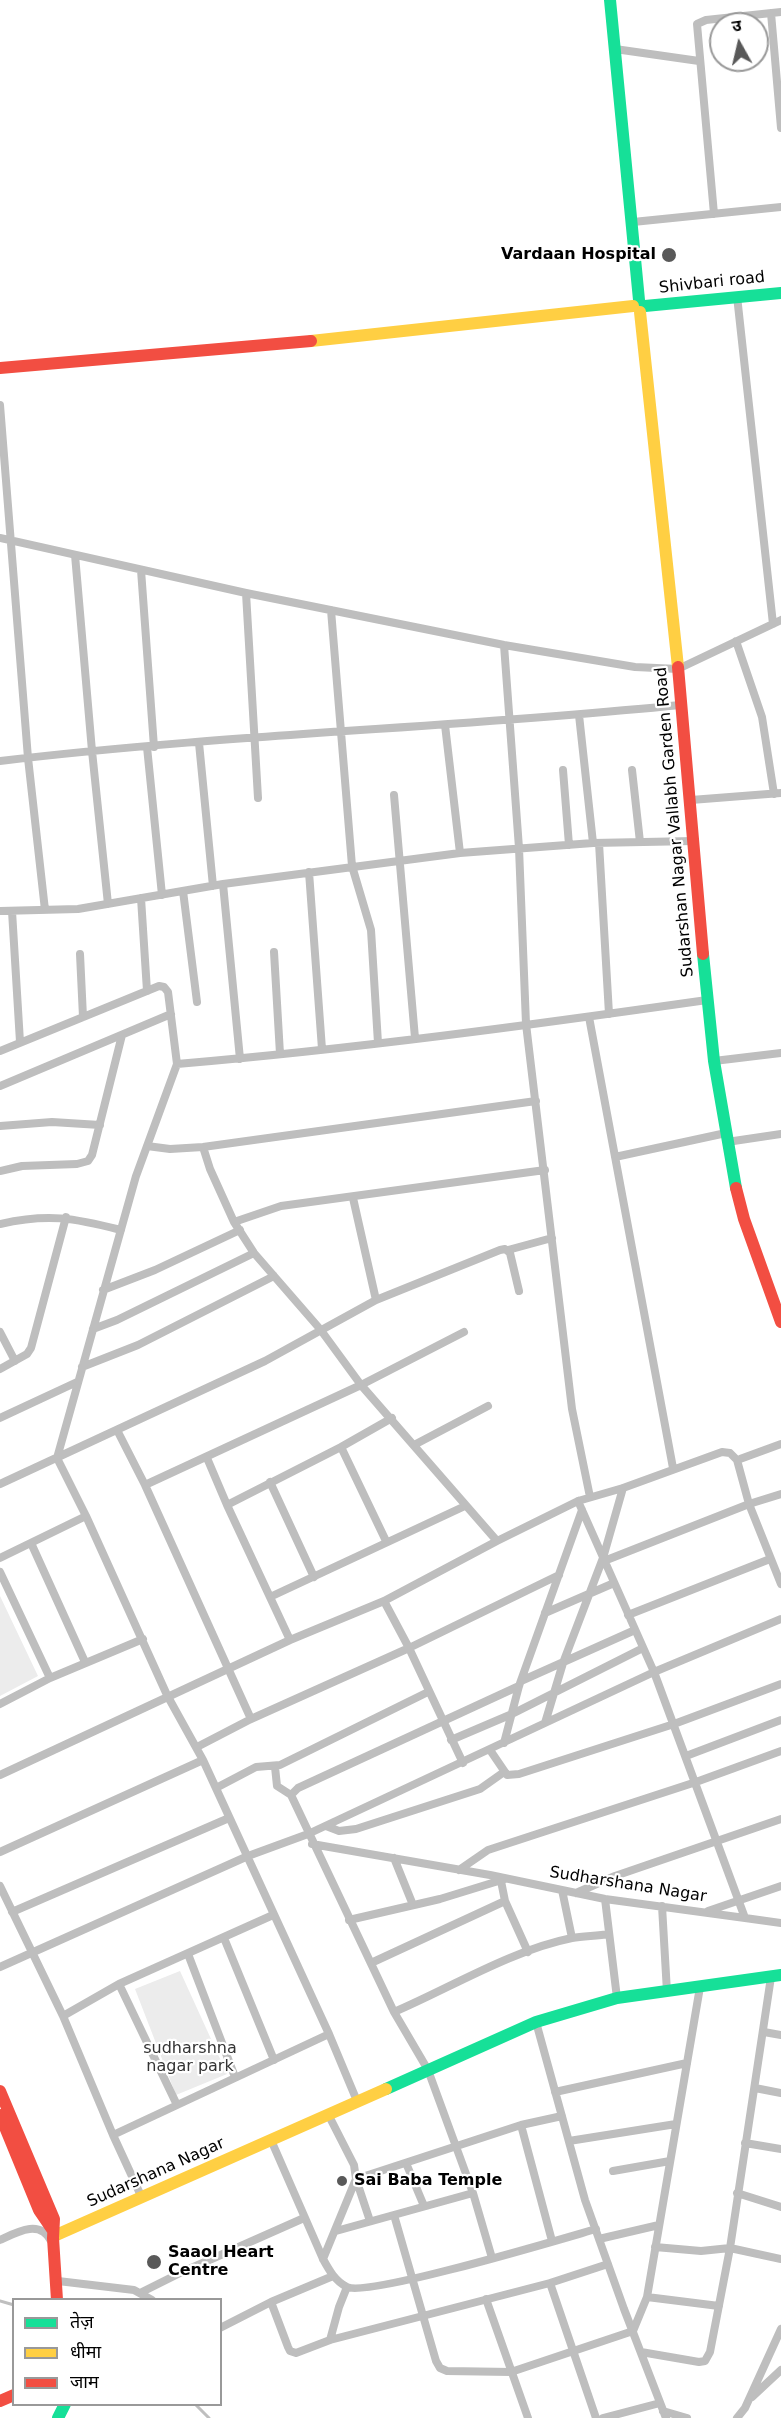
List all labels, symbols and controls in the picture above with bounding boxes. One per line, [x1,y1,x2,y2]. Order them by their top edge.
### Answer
north arrow [709,12,769,72]
text: उ [731,16,743,36]
place label: Vardaan Hospital [501,245,656,265]
marker: Vardaan Hospital [660,246,678,264]
street label: Shivbari road [658,268,766,298]
street label: Sudarshan Nagar Vallabh Garden Road [652,666,698,978]
street label: Sudharshana Nagar [548,1863,708,1907]
park label: sudharshna nagar park [143,2039,237,2077]
street label: Sudarshana Nagar [84,2134,228,2212]
place label: Sai Baba Temple [354,2171,502,2191]
marker: Sai Baba Temple [335,2174,349,2188]
place label: Saaol Heart Centre [168,2243,274,2281]
marker: Saaol Heart Centre [145,2253,163,2271]
legend [12,2298,222,2406]
text: तेज़ [70,2311,94,2332]
text: धीमा [70,2341,101,2362]
text: जाम [70,2371,99,2392]

